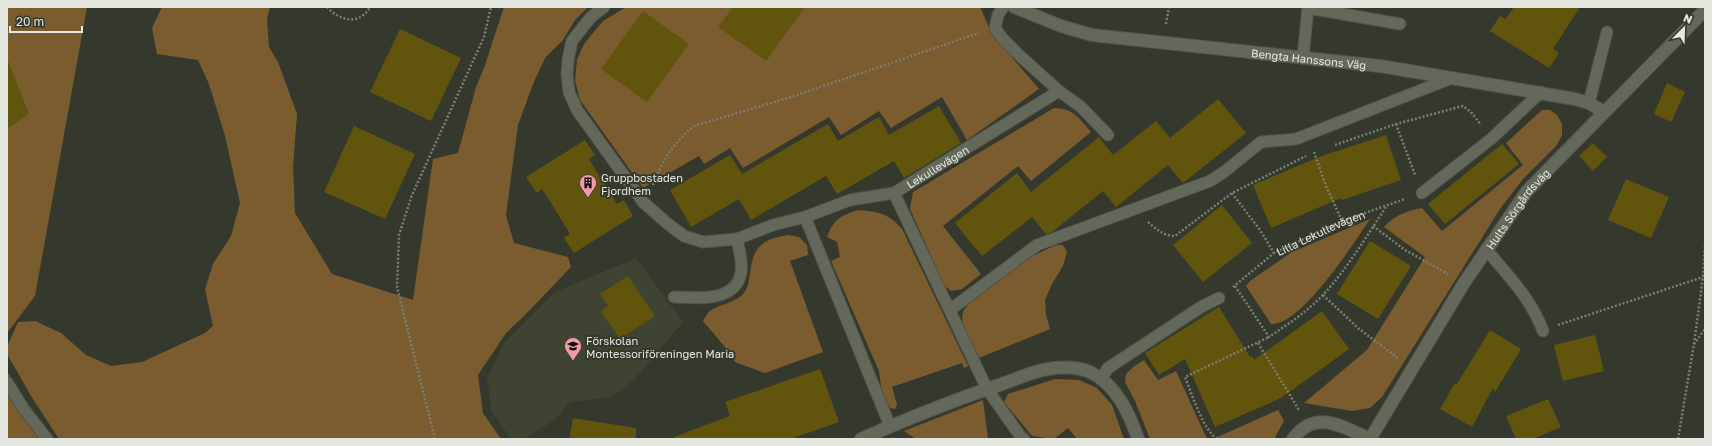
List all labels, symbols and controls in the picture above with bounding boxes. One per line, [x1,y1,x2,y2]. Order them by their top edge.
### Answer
scale bar [10,8,82,34]
north arrow [1664,8,1704,48]
text: N [1682,11,1694,26]
text: 20 m [16,14,44,29]
street label: Bengta Hanssons Väg [1251,46,1367,71]
street label: Lekullevägen [904,142,971,190]
street label: Hults Sörgårdsväg [1483,166,1552,251]
place label: Gruppbostaden Fjordhem [601,171,683,197]
building icon: Gruppbostaden Fjordhem [578,173,598,198]
street label: Lilla Lekullevägen [1274,207,1366,258]
place label: Förskolan Montessoriföreningen Maria [586,334,734,360]
school or university icon: Förskolan Montessoriföreningen Maria [563,336,583,361]

